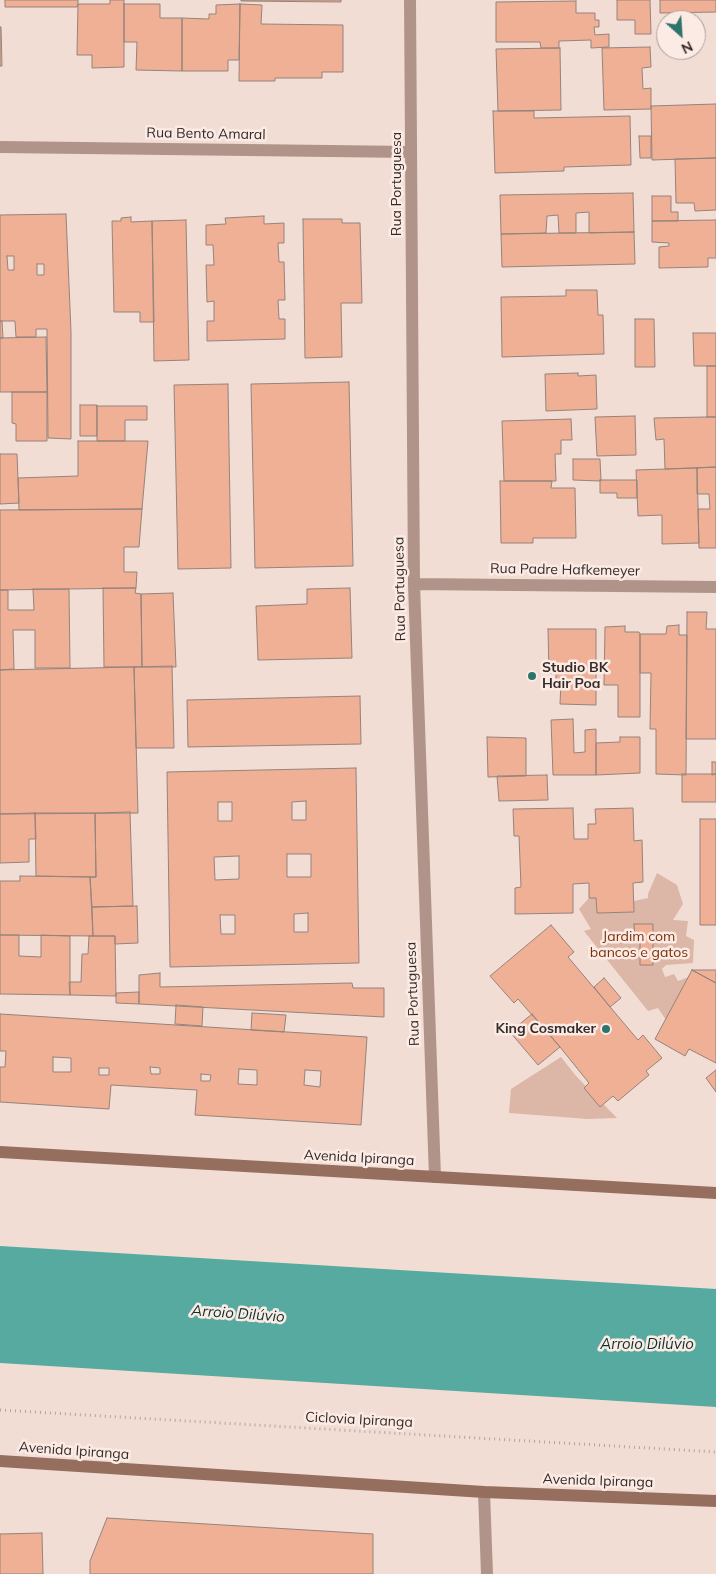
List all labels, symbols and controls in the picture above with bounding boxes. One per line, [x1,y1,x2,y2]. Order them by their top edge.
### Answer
north arrow [656,10,706,60]
text: N [678,37,696,58]
street label: Rua Bento Amaral [146,125,266,143]
street label: Rua Portuguesa [389,132,405,236]
street label: Rua Portuguesa [391,537,409,641]
street label: Rua Padre Hafkemeyer [490,560,640,580]
place label: Studio BK Hair Poa [542,660,608,692]
marker: Studio BK Hair Poa [526,670,538,682]
park label: Jardim com bancos e gatos [590,929,688,962]
street label: Rua Portuguesa [403,941,423,1047]
place label: King Cosmaker [496,1021,596,1037]
marker: King Cosmaker [600,1023,612,1035]
street label: Avenida Ipiranga [303,1147,415,1169]
water label: Arroio Dilúvio [191,1302,285,1326]
water label: Arroio Dilúvio [600,1335,694,1353]
street label: Ciclovia Ipiranga [305,1409,413,1431]
street label: Avenida Ipiranga [18,1439,130,1463]
street label: Avenida Ipiranga [542,1471,654,1491]

